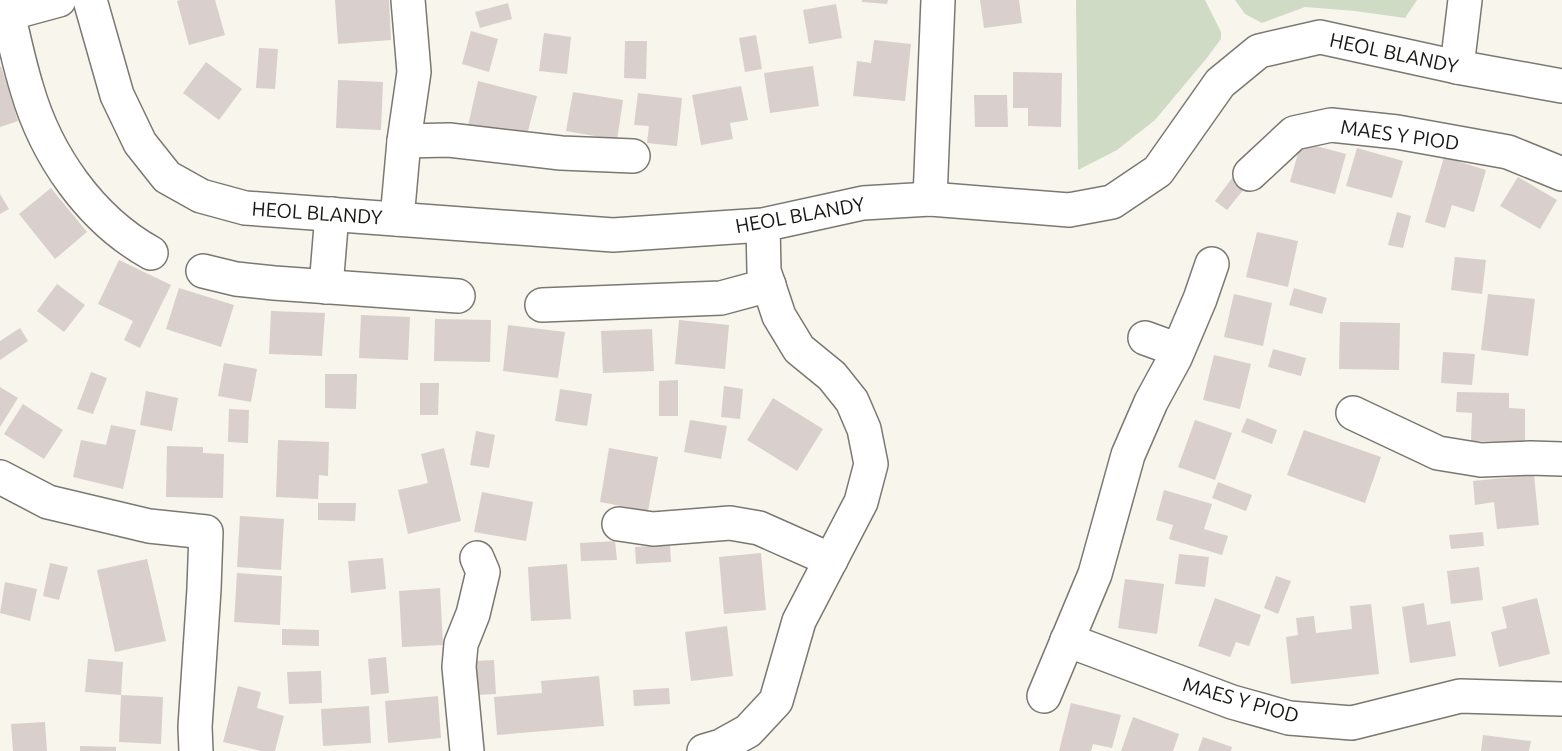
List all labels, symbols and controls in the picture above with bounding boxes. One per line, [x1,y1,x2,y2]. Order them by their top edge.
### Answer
street label: HEOL BLANDY [1328,28,1461,77]
street label: MAES Y PIOD [1339,115,1461,154]
street label: HEOL BLANDY [733,192,867,237]
street label: HEOL BLANDY [251,196,384,229]
street label: MAES Y PIOD [1181,672,1302,727]

